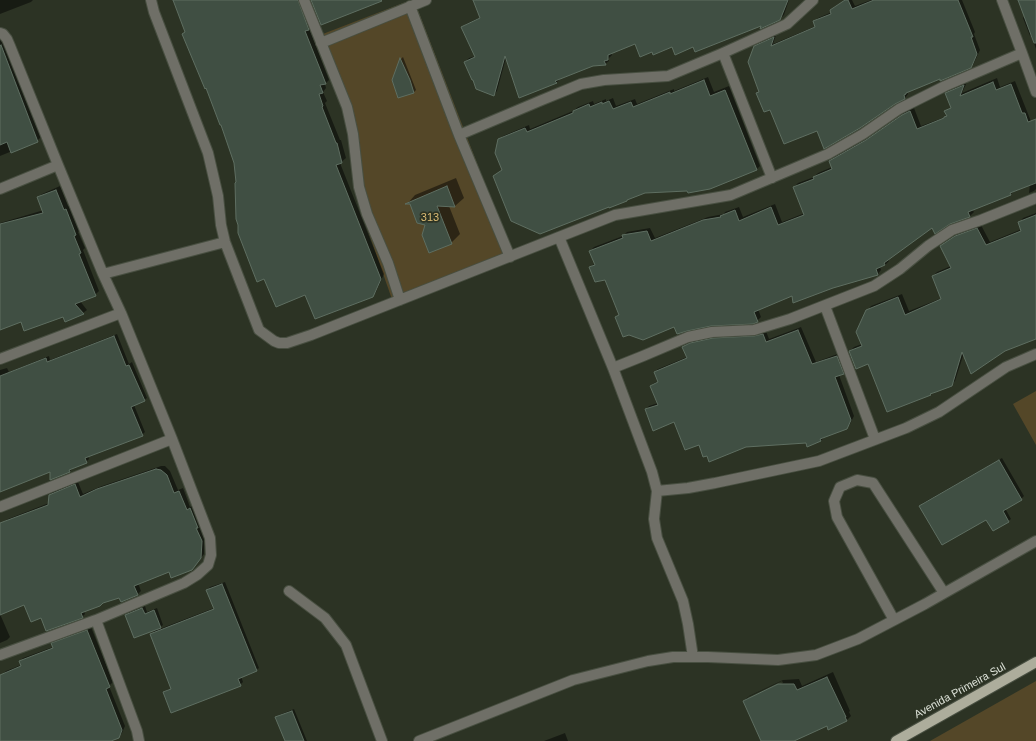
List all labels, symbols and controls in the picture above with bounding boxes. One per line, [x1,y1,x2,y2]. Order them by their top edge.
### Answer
park label: 313 [421,211,439,225]
street label: Avenida Primeira Sul [912,660,1008,722]

